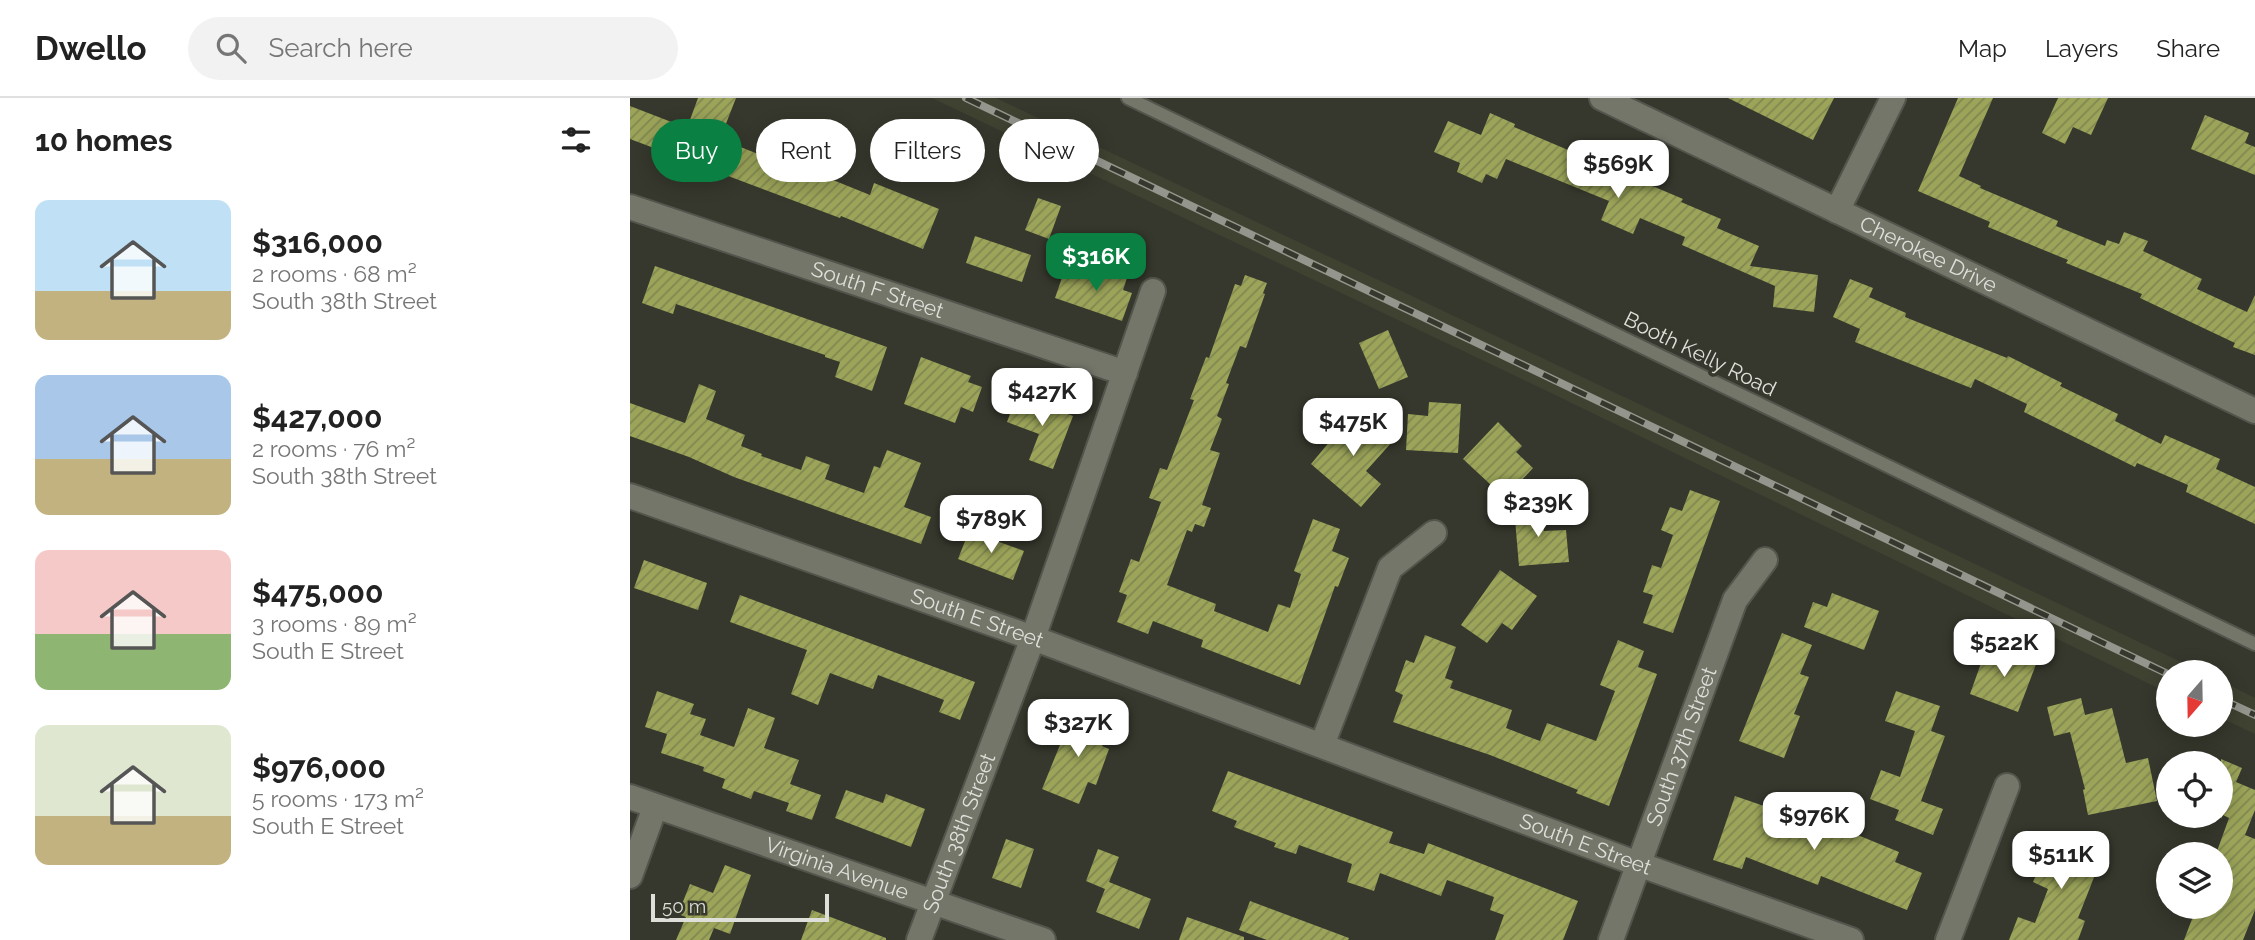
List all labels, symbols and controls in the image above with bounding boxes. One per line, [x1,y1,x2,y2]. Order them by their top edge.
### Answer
search box [188,17,678,80]
text: Dwello [35,29,146,68]
icon: search [212,29,250,67]
text: Search here [268,33,413,63]
text: Map [1958,34,2007,63]
text: Layers [2045,34,2118,63]
text: Share [2156,34,2220,63]
chip: Buy [651,119,742,182]
chip: Rent [756,119,856,182]
chip: Filters [870,119,985,182]
chip: New [999,119,1099,182]
icon: filters [557,121,595,159]
text: 10 homes [35,123,172,158]
pin: $569K [1569,140,1667,200]
text: $569K [1583,149,1653,176]
street label: Cherokee Drive [1856,210,2001,298]
text: $316,000 [252,225,383,260]
icon: home [91,228,175,312]
pin: $316K [1047,234,1145,293]
text: $316K [1062,242,1130,269]
street label: South F Street [808,256,947,323]
text: 2 rooms · 68 m² [252,260,417,287]
text: South 38th Street [252,287,437,314]
street label: Booth Kelly Road [1620,306,1780,401]
pin: $427K [993,368,1091,428]
text: $427K [1008,377,1076,404]
pin: $475K [1304,398,1402,458]
text: $427,000 [252,400,382,435]
icon: home [91,403,175,487]
text: $475K [1319,407,1387,434]
text: 2 rooms · 76 m² [252,435,415,462]
text: South 38th Street [252,462,437,489]
pin: $239K [1489,480,1587,539]
text: $239K [1503,488,1573,515]
pin: $789K [942,496,1040,555]
text: $789K [956,504,1026,531]
text: $475,000 [252,575,383,610]
icon: home [91,578,175,662]
street label: South E Street [908,583,1047,653]
text: 3 rooms · 89 m² [252,610,417,637]
pin: $522K [1955,620,2053,679]
text: $522K [1970,628,2038,655]
text: South E Street [252,637,404,664]
north arrow [2156,660,2233,737]
map controls [2156,660,2233,919]
street label: South 37th Street [1641,663,1722,829]
pin: $327K [1029,700,1127,759]
text: $327K [1044,708,1112,735]
text: $976,000 [252,750,386,785]
street label: South 38th Street [917,750,1000,917]
button: locate [2156,751,2233,828]
icon: home [91,753,175,837]
text: 5 rooms · 173 m² [252,785,424,812]
pin: $976K [1765,792,1863,852]
text: $976K [1779,801,1849,828]
street label: South E Street [1516,808,1655,880]
text: South E Street [252,812,404,839]
street label: Virginia Avenue [762,832,912,905]
pin: $511K [2012,832,2110,891]
text: $511K [2028,840,2094,867]
button: layers [2156,842,2233,919]
scale bar [651,891,830,923]
text: 50 m [662,895,706,917]

